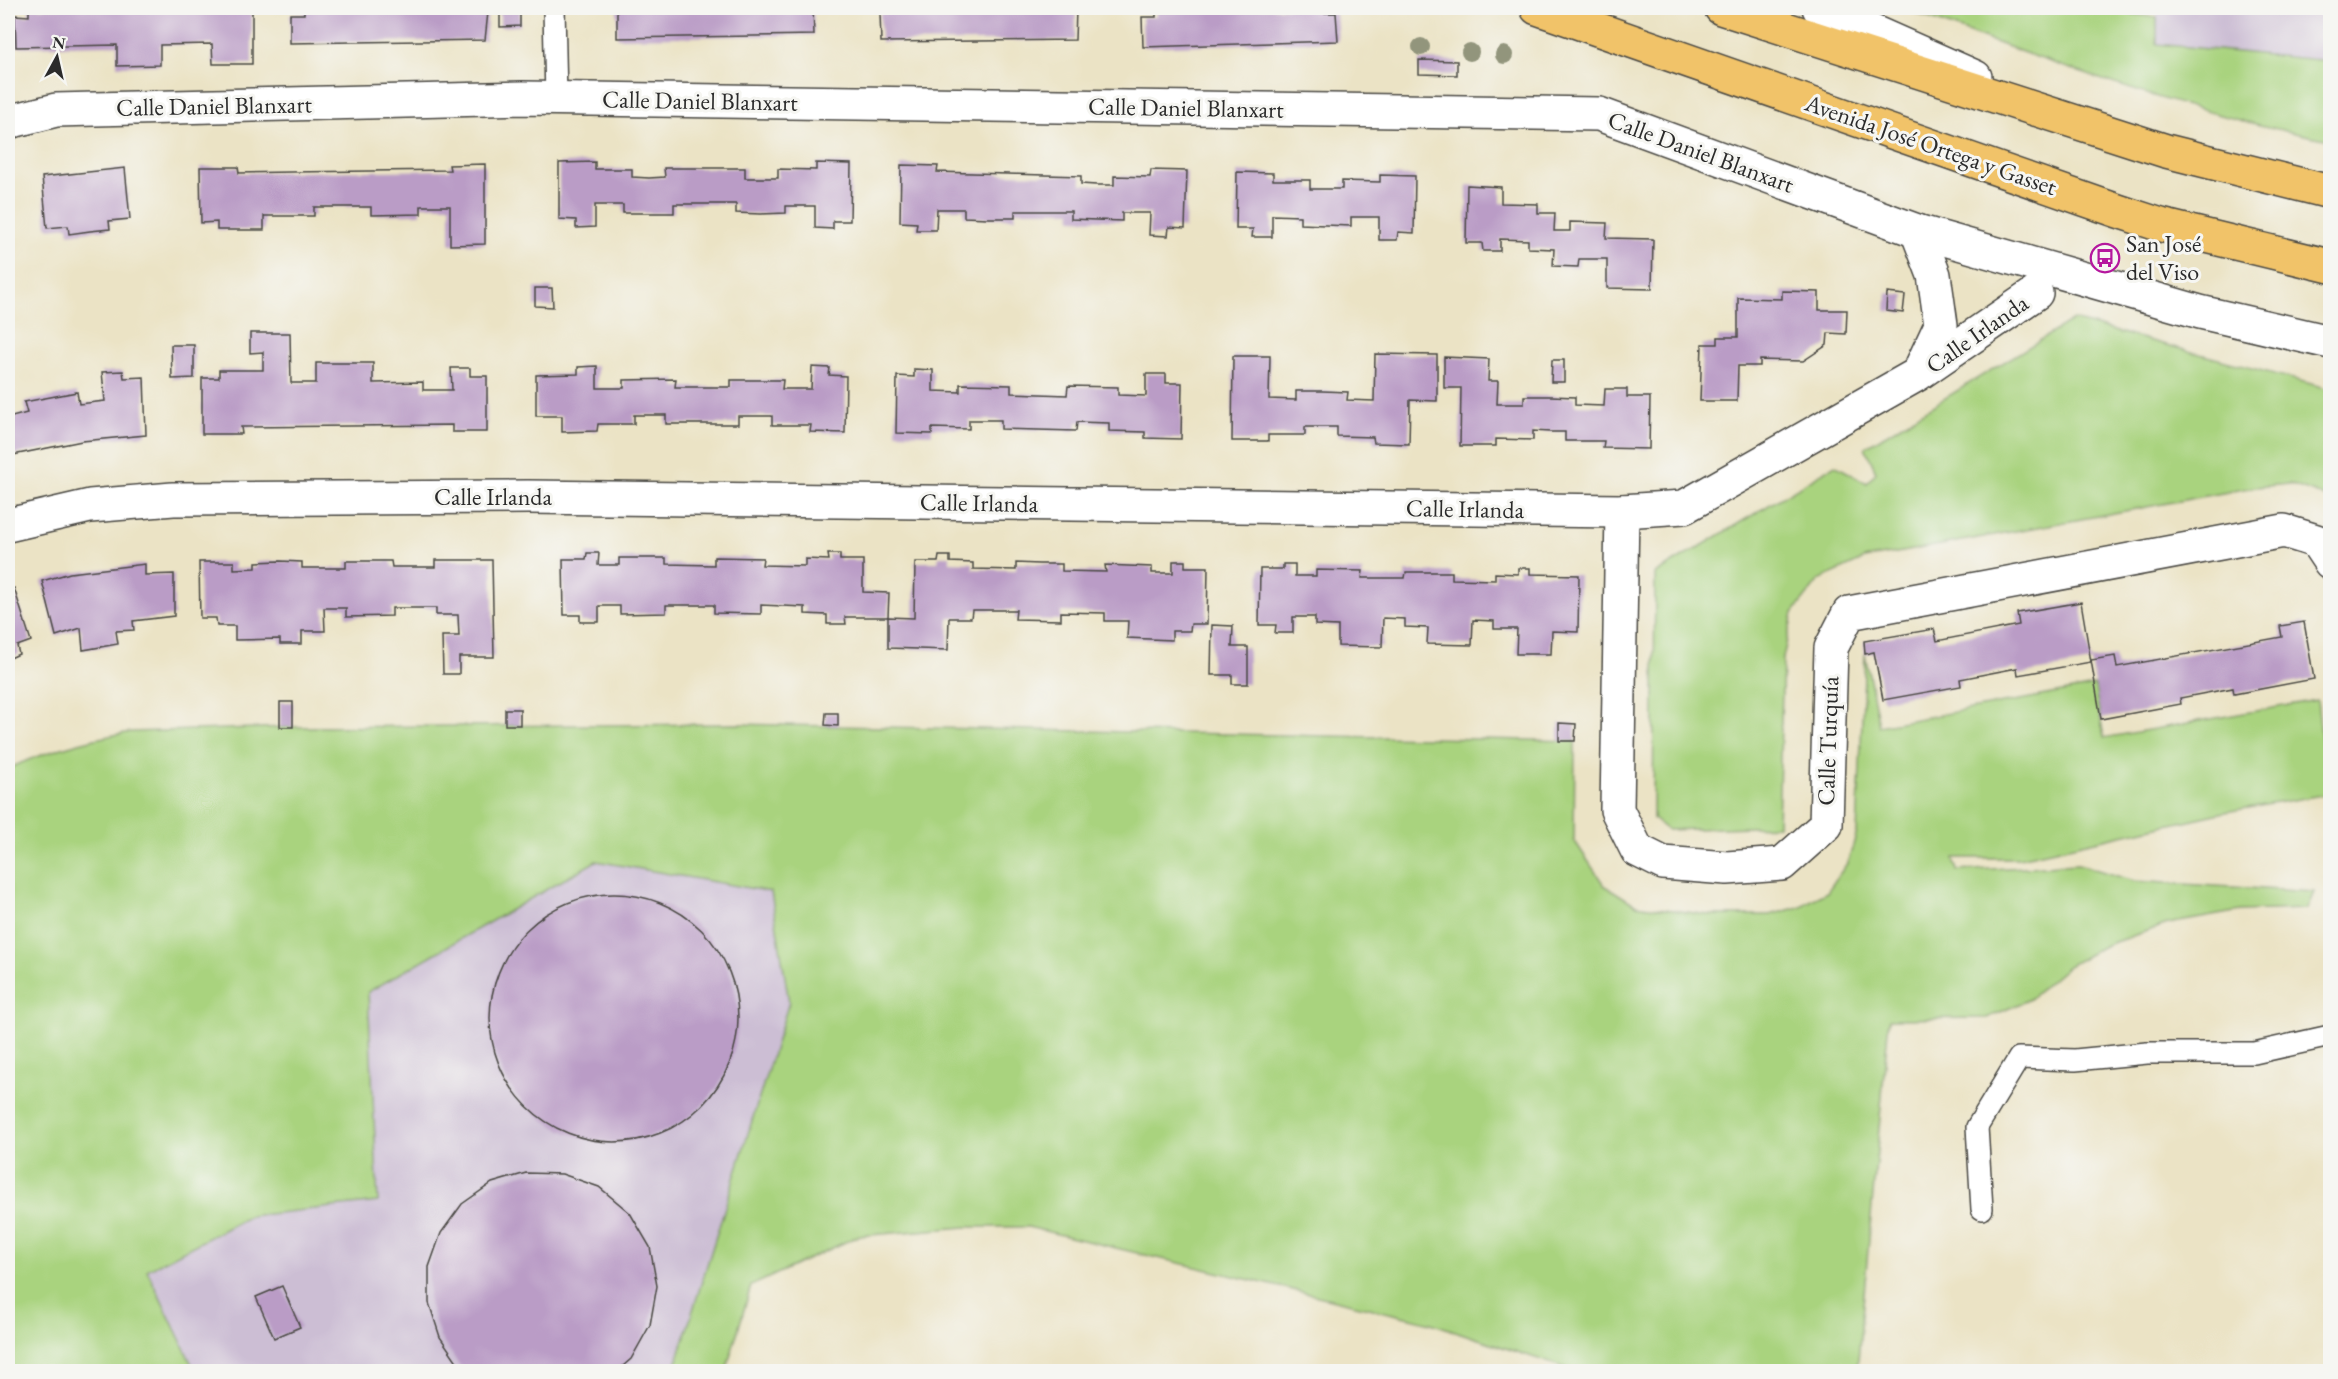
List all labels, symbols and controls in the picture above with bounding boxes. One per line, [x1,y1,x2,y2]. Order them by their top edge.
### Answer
north arrow [27,27,87,87]
text: N [51,31,67,54]
street label: Calle Daniel Blanxart [602,83,799,118]
street label: Avenida José Ortega y Gasset [1800,87,2061,202]
street label: Calle Daniel Blanxart [116,88,313,123]
street label: Calle Daniel Blanxart [1088,90,1285,125]
street label: Calle Daniel Blanxart [1604,104,1799,200]
place label: San José del Viso [2126,228,2201,287]
bus stop icon: San José del Viso [2089,242,2121,274]
street label: Calle Irlanda [1919,287,2034,380]
street label: Calle Irlanda [434,481,553,512]
street label: Calle Irlanda [920,486,1039,519]
street label: Calle Irlanda [1406,492,1525,525]
street label: Calle Turquía [1810,675,1845,806]

